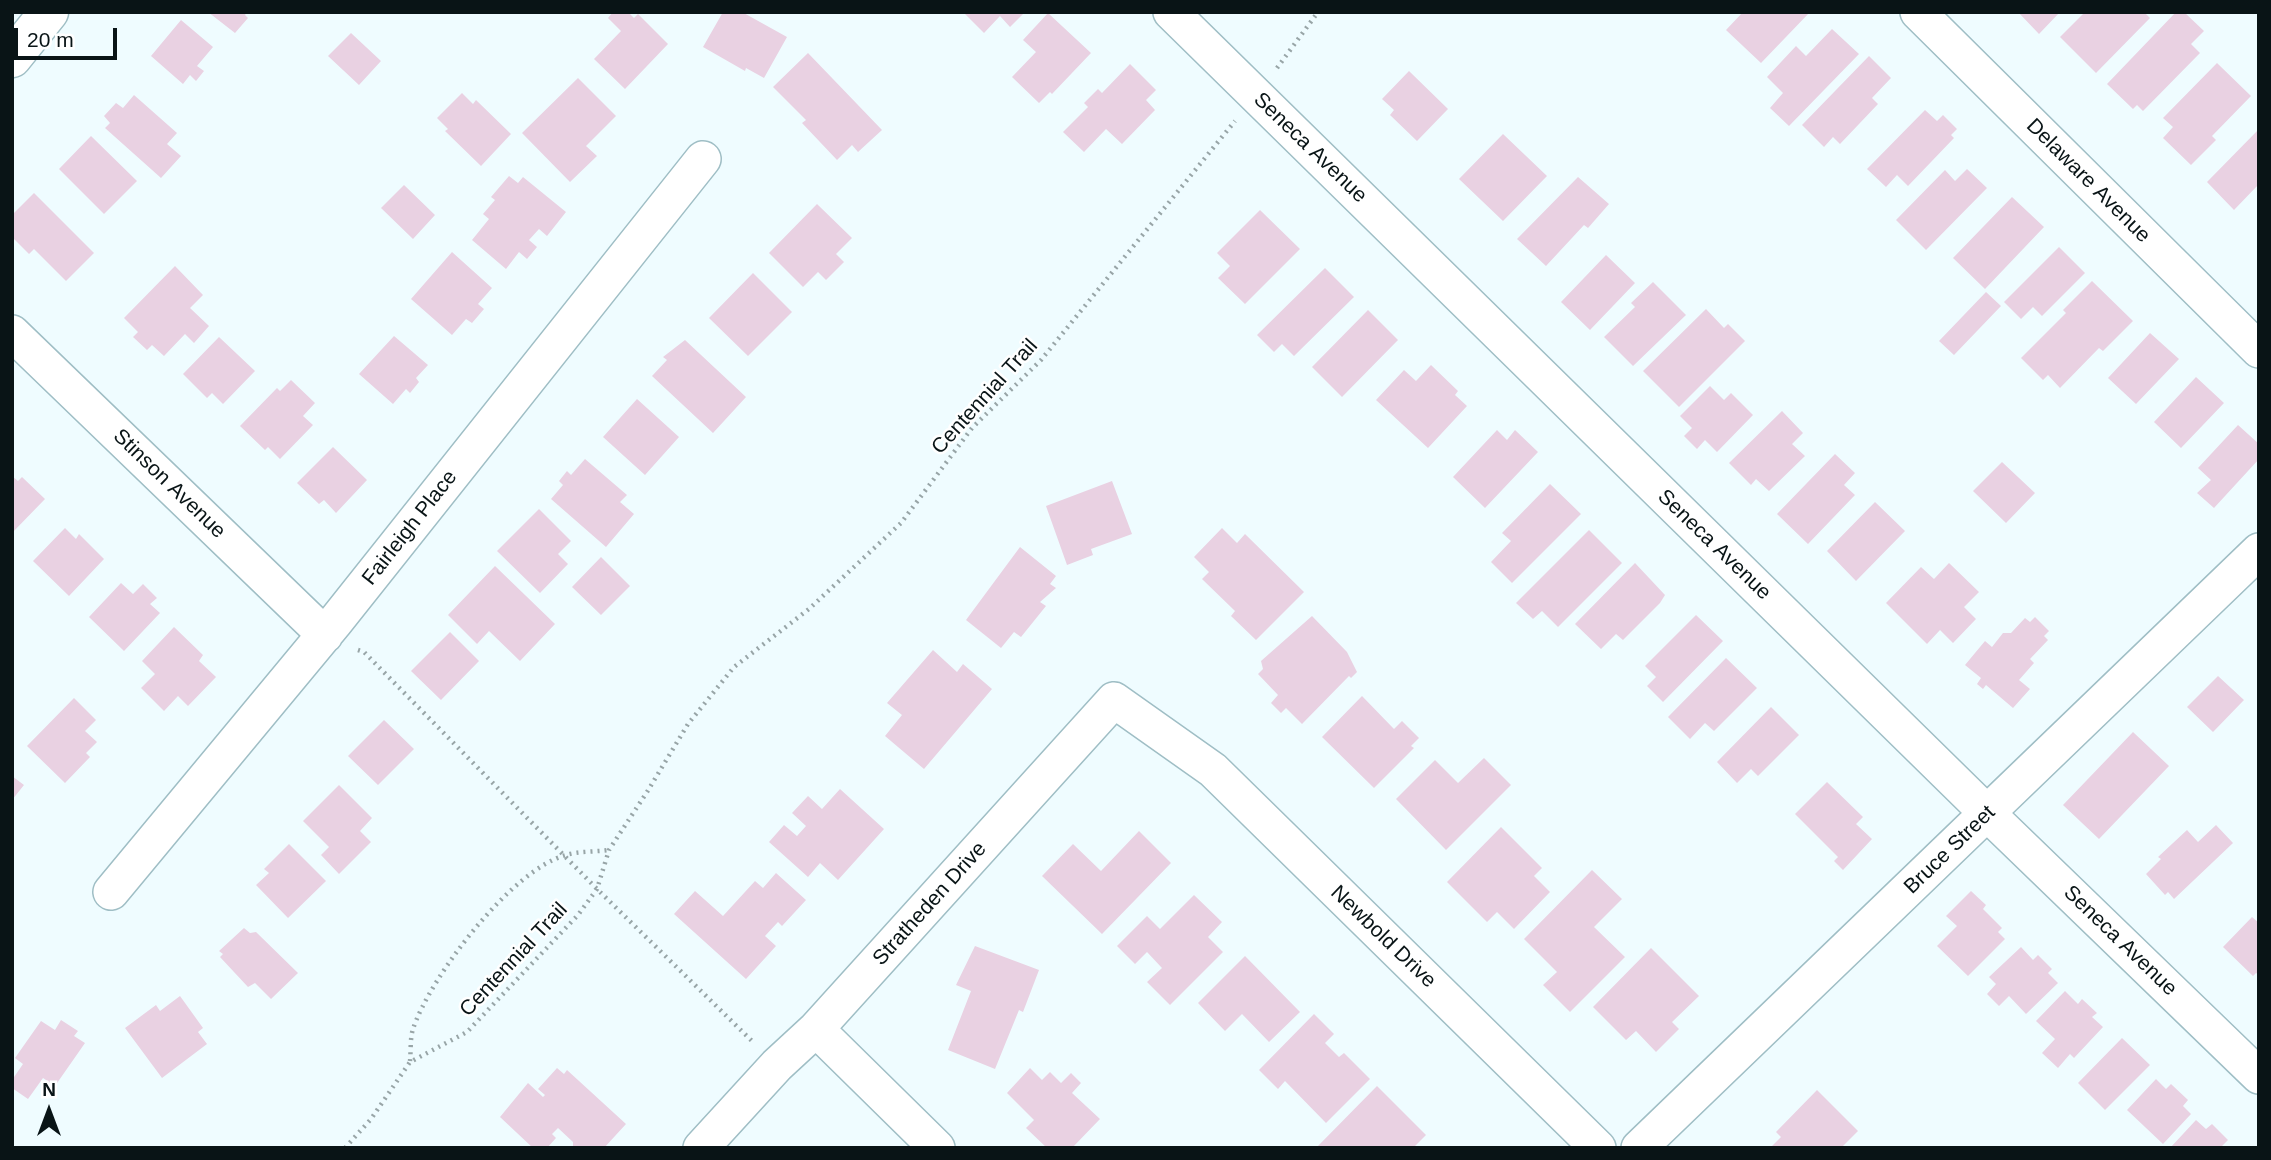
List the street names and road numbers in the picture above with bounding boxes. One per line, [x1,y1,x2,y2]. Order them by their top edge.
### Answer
street label: Seneca Avenue [1248,88,1372,208]
street label: Delaware Avenue [2021,114,2155,248]
street label: Centennial Trail [927,334,1043,460]
street label: Stinson Avenue [107,424,231,544]
street label: Fairleigh Place [357,466,463,590]
street label: Seneca Avenue [1652,485,1776,605]
street label: Bruce Street [1899,800,2001,900]
street label: Stratheden Drive [868,837,992,971]
street label: Newbold Drive [1325,881,1441,993]
street label: Seneca Avenue [2058,881,2182,1001]
street label: Centennial Trail [455,898,573,1022]

